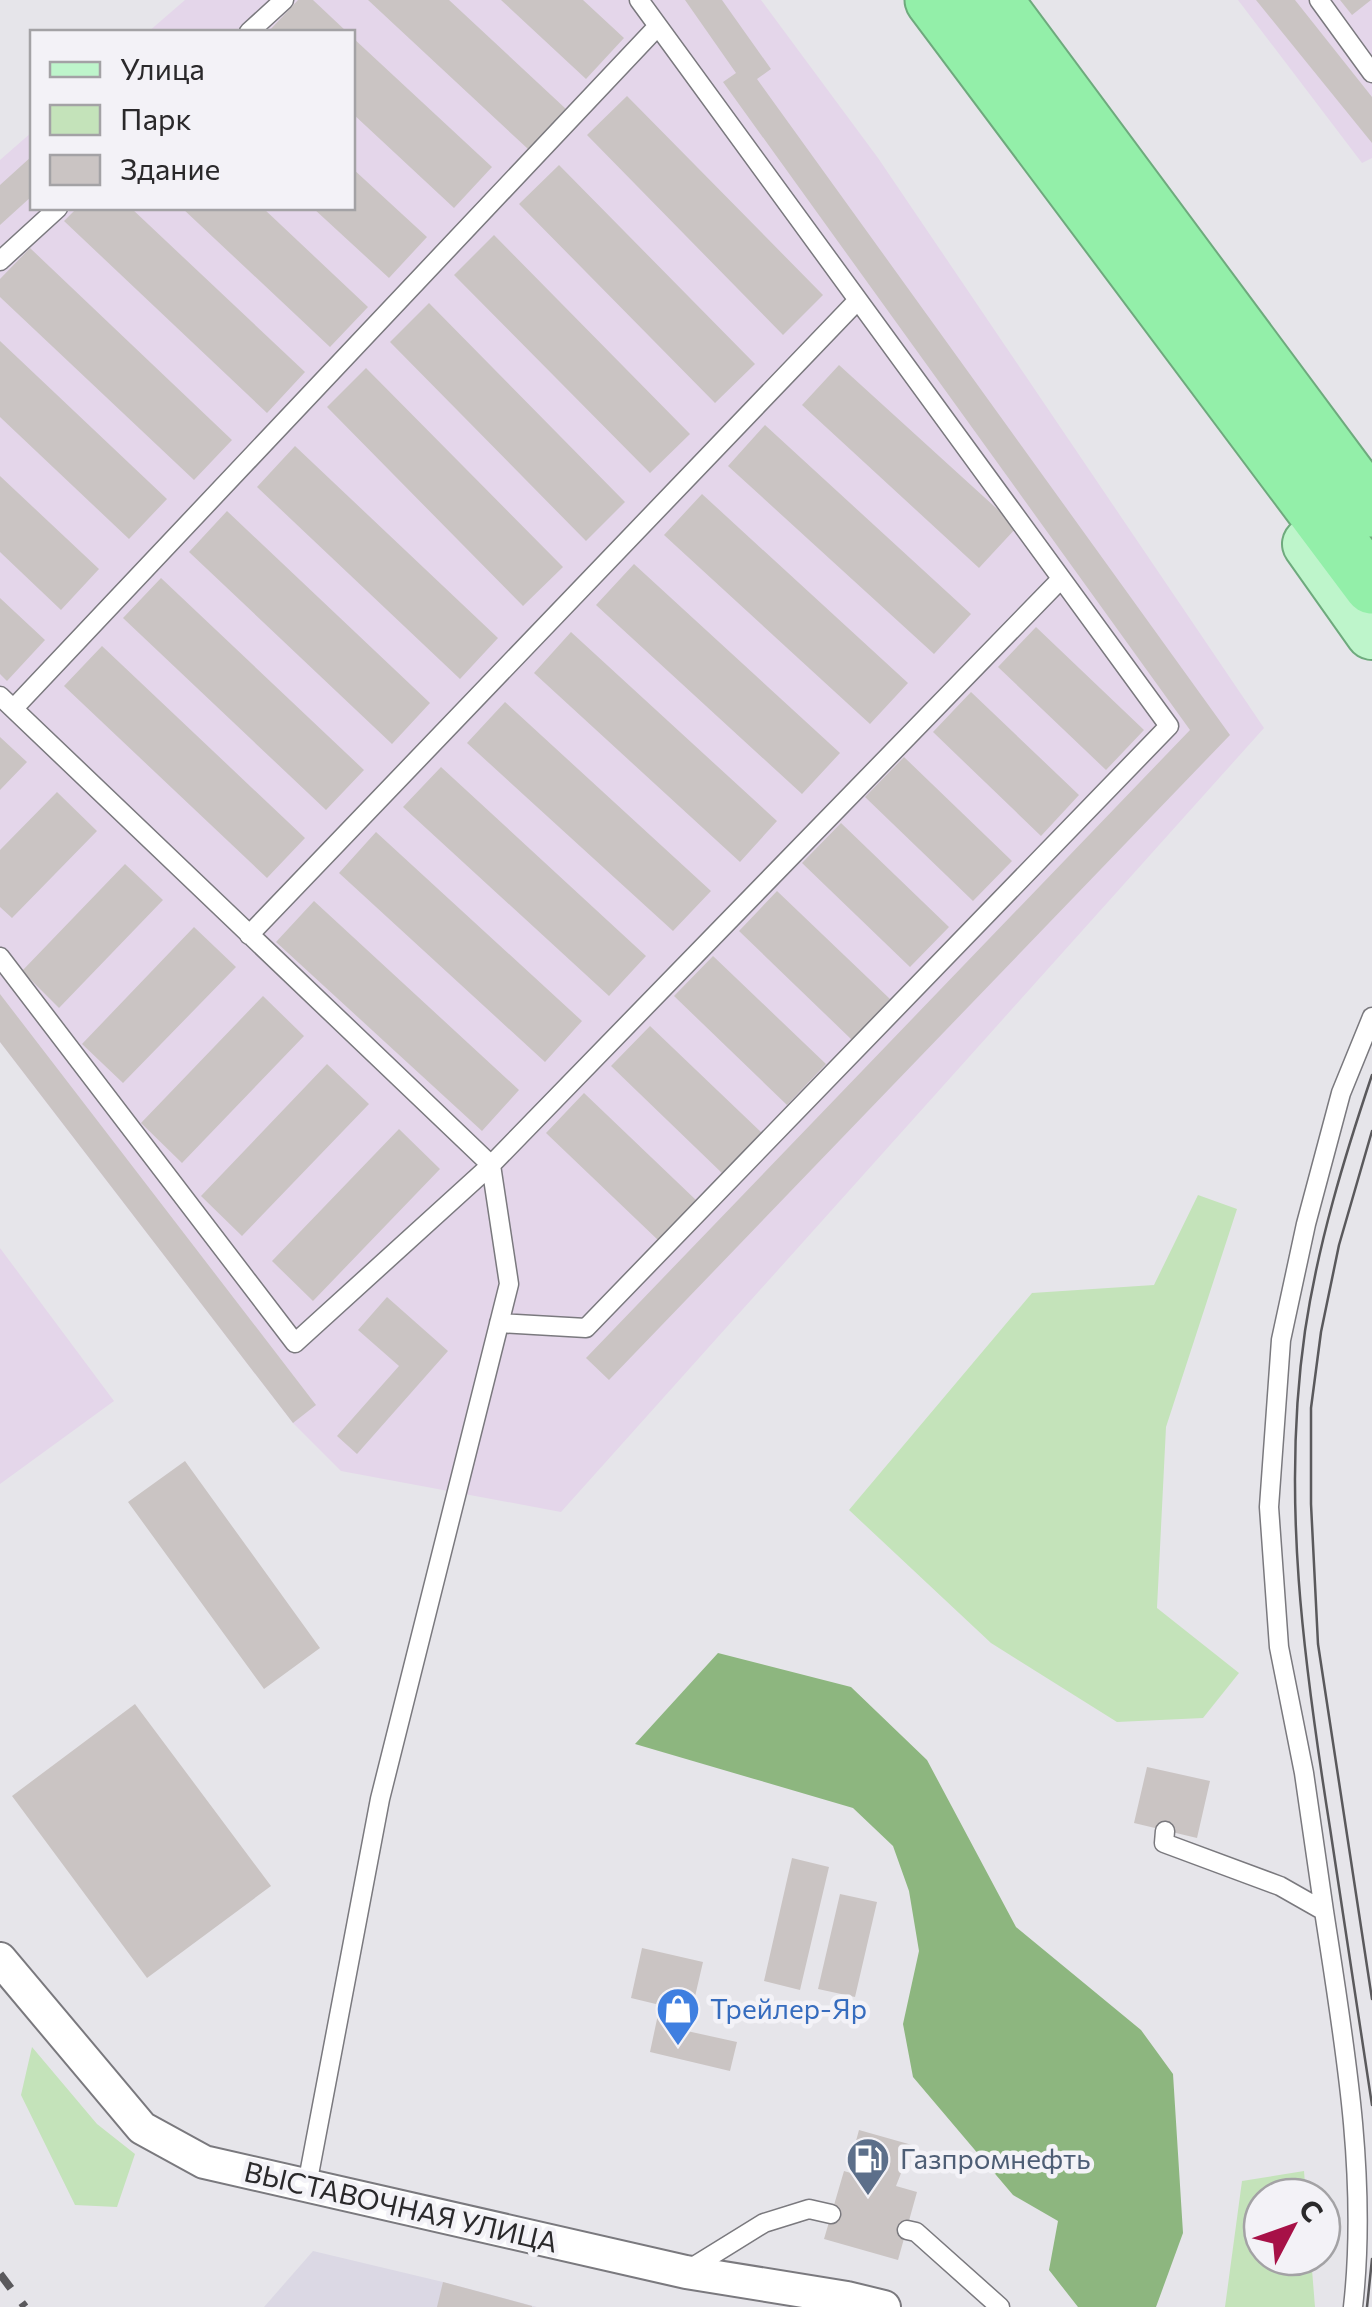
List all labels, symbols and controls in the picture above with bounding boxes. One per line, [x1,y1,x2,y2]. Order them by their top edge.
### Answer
legend [30,30,355,210]
text: Улица [120,49,205,86]
text: Парк [120,99,192,136]
text: Здание [120,149,220,186]
shop icon: Трейлер-Яр [655,1986,701,2047]
place label: Трейлер-Яр [710,1991,867,2025]
fuel station icon: Газпромнефть [845,2136,891,2197]
place label: Газпромнефть [900,2141,1091,2175]
street label: ВЫСТАВОЧНАЯ УЛИЦА [241,2153,561,2259]
north arrow [1242,2177,1342,2277]
text: С [1293,2192,1331,2228]

